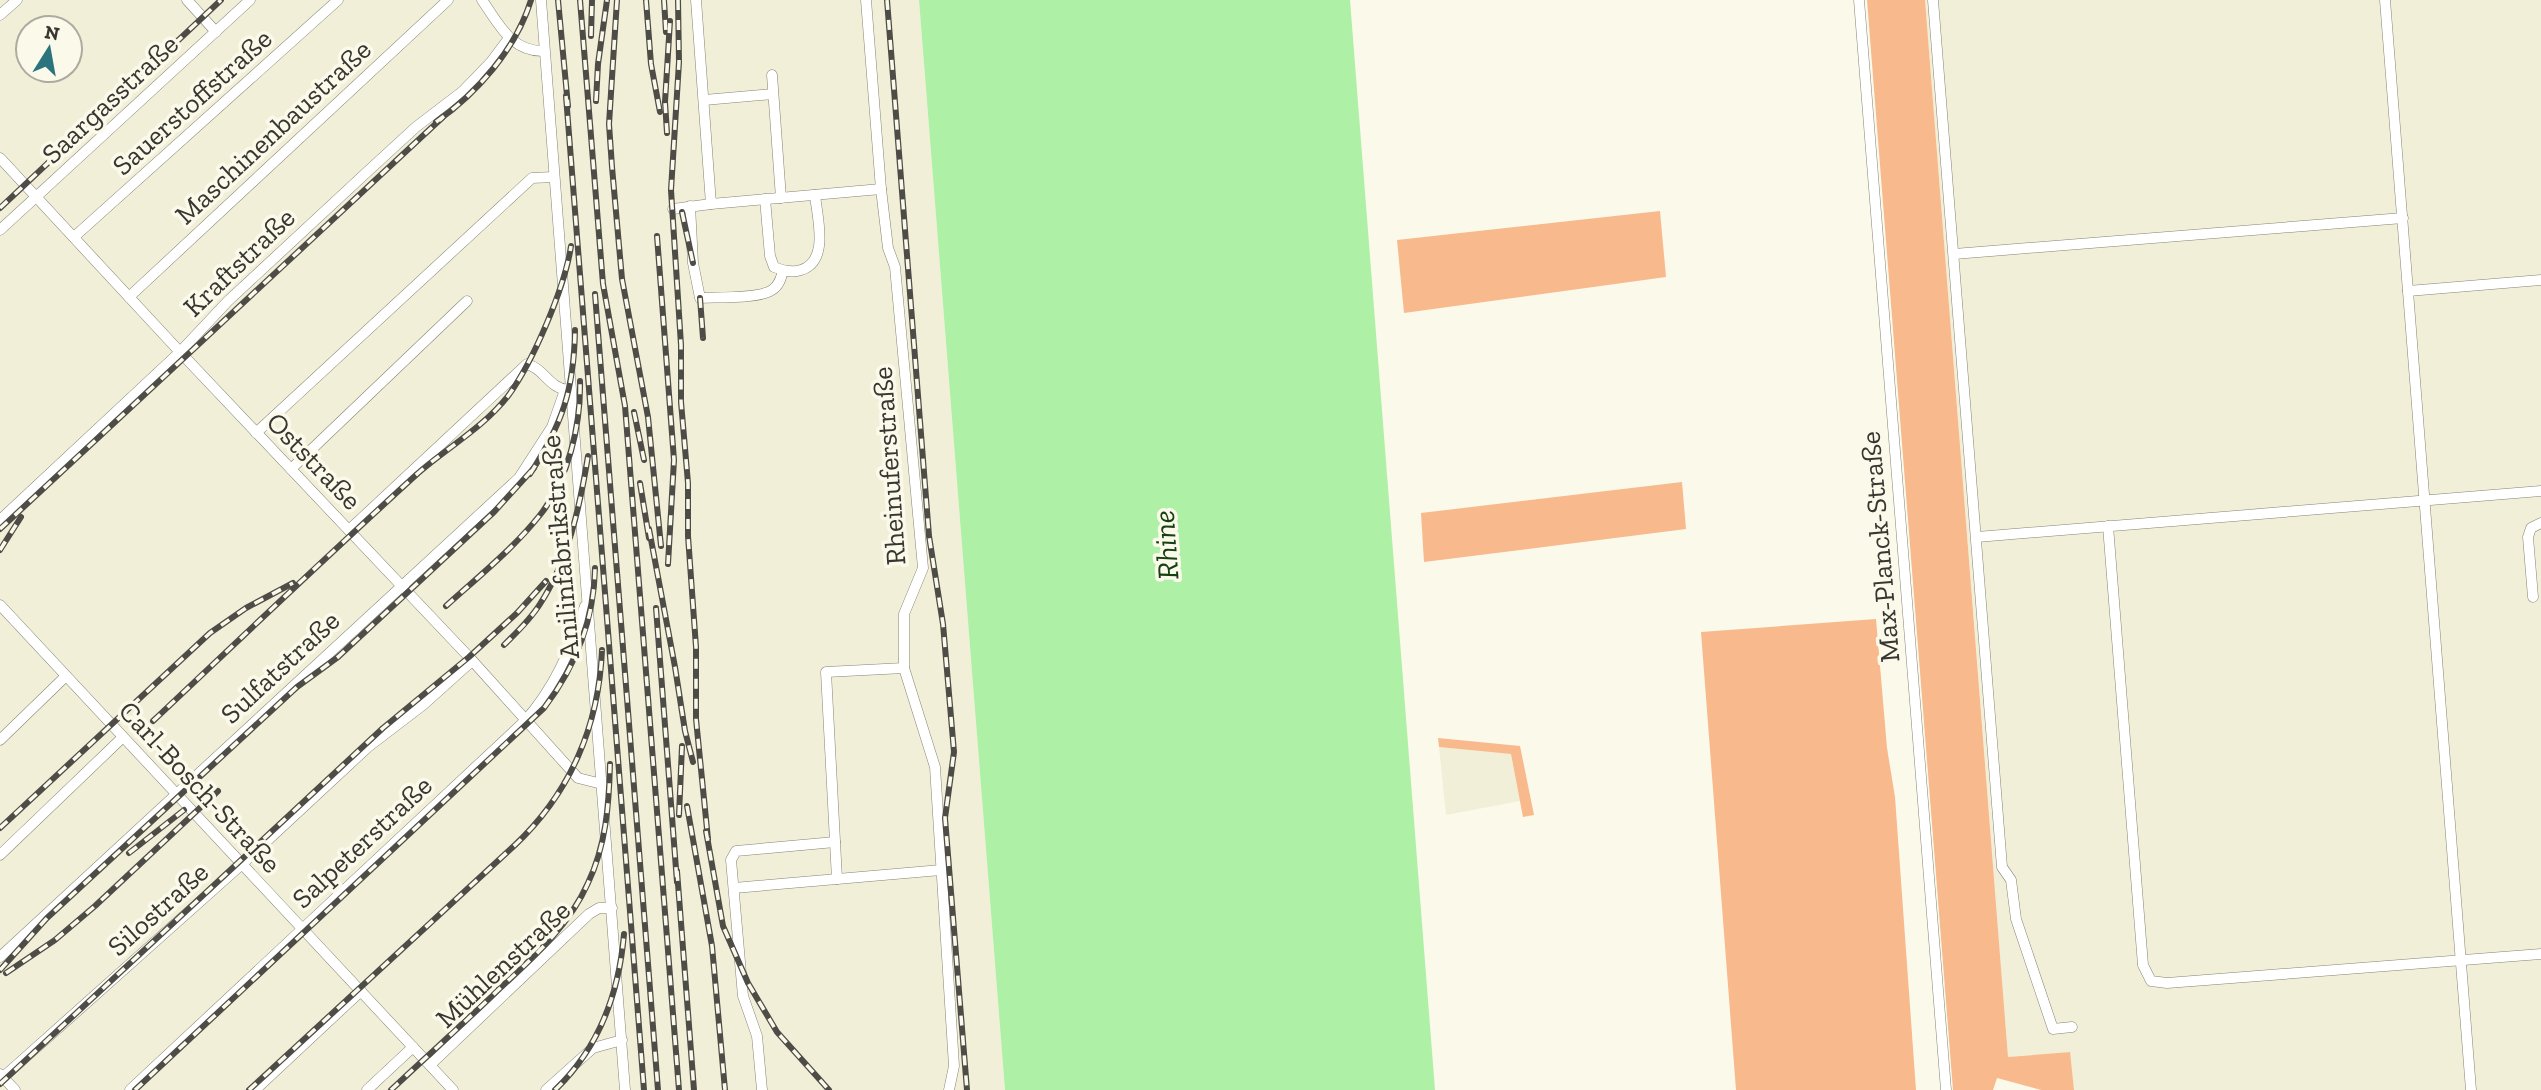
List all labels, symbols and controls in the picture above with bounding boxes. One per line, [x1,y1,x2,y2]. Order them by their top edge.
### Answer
north arrow [14,14,84,84]
text: N [43,20,61,45]
street label: Sauerstoffstraße [106,22,278,182]
street label: Saargasstraße [35,28,185,170]
street label: Maschinenbaustraße [168,33,378,231]
street label: Kraftstraße [176,201,302,323]
street label: Rheinuferstraße [866,366,912,566]
street label: Oststraße [260,406,368,516]
street label: Max-Planck-Straße [1853,430,1907,664]
street label: Anilinfabrikstraße [534,434,586,660]
water label: Rhine [1146,509,1186,581]
street label: Sulfatstraße [214,604,346,730]
street label: Carl-Bosch-Straße [112,694,288,880]
street label: Salpeterstraße [285,769,439,915]
street label: Silostraße [101,855,215,963]
street label: Mühlenstraße [429,893,577,1035]

